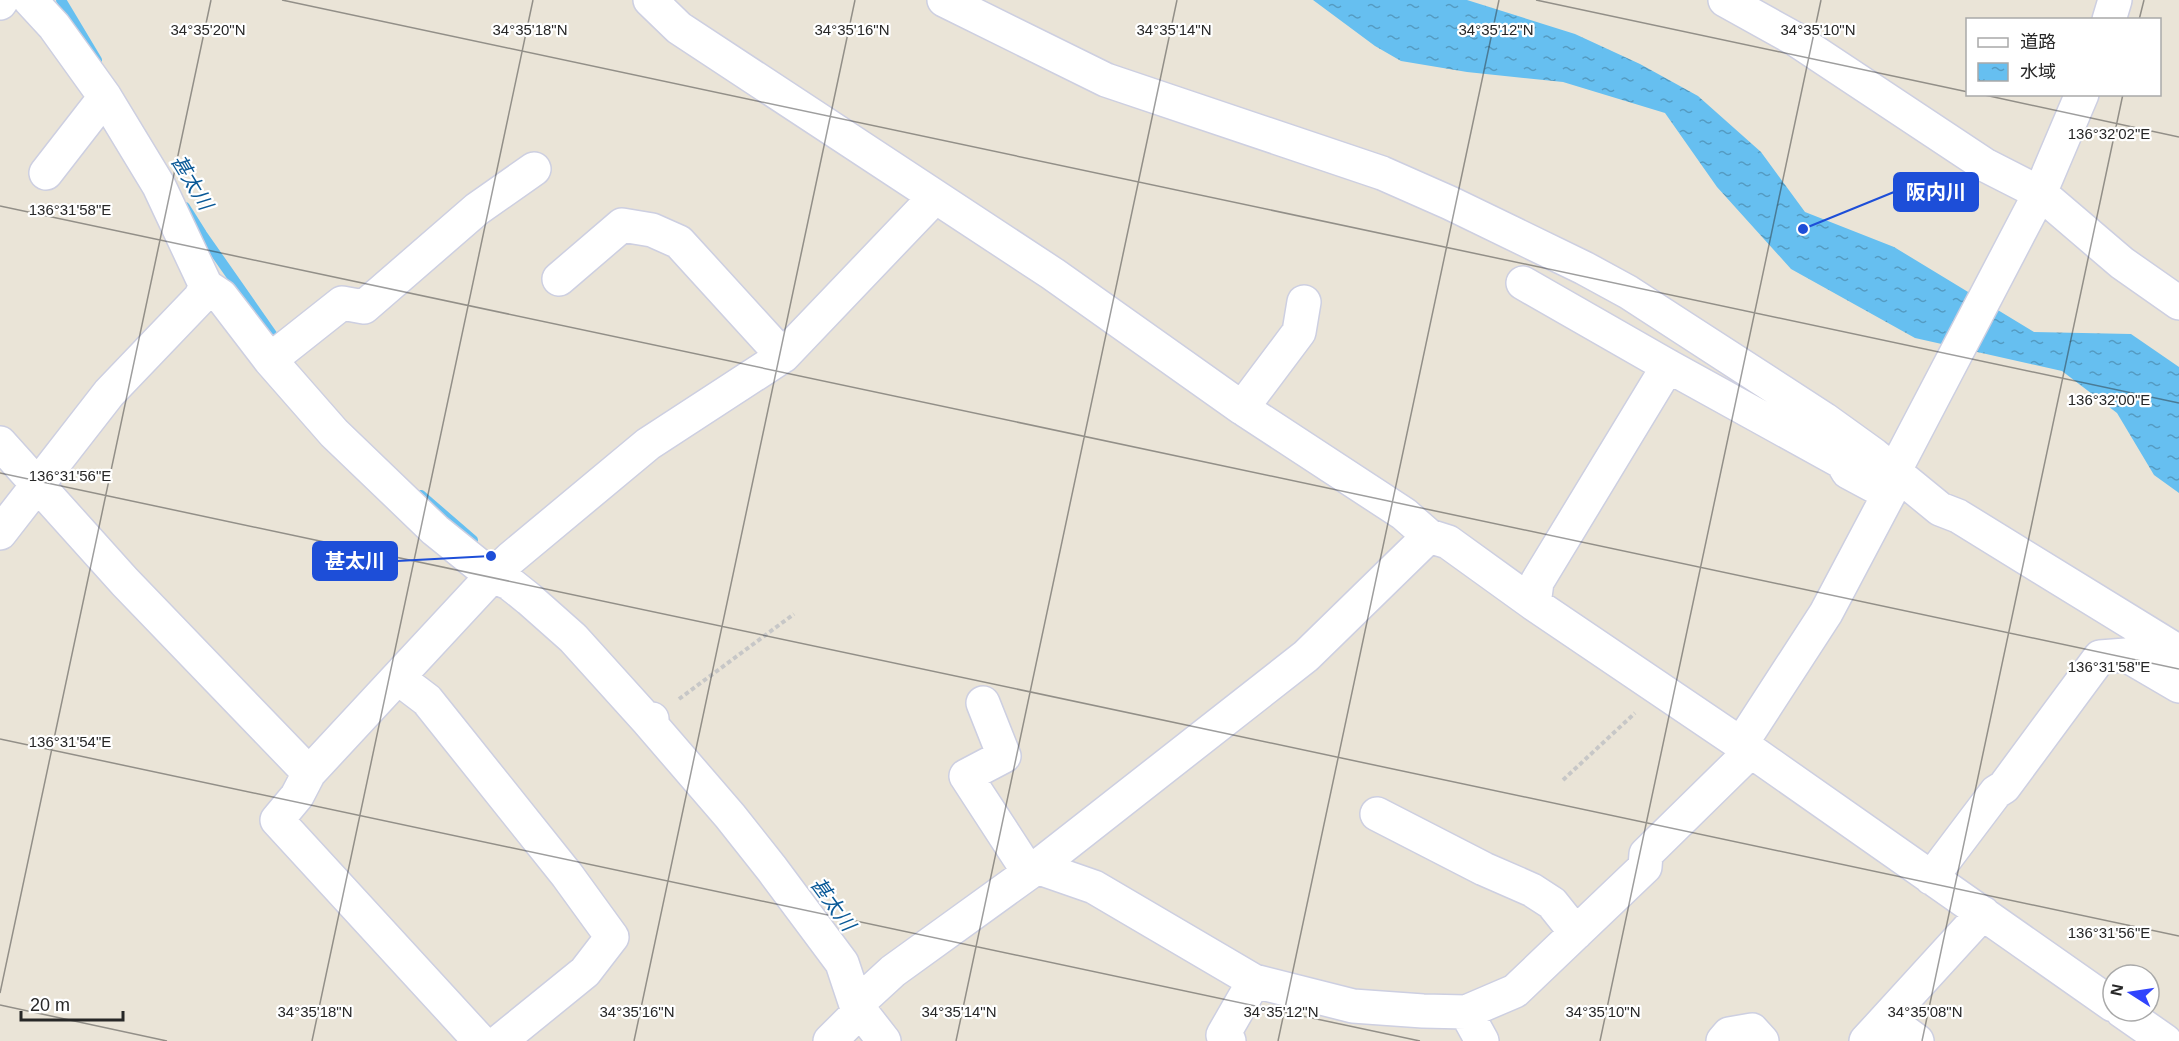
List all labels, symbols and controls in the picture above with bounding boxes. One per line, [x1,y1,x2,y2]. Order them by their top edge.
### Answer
legend [1966,18,2161,96]
text: 34°35'20"N [170,21,246,38]
text: 34°35'18"N [492,21,568,38]
text: 34°35'16"N [814,21,890,38]
text: 34°35'14"N [1136,21,1212,38]
text: 34°35'12"N [1458,21,1534,38]
text: 34°35'10"N [1780,21,1856,38]
text: 道路 [2020,32,2056,52]
text: 水域 [2020,62,2056,82]
text: 136°32'02"E [2068,125,2150,142]
water label: 甚太川 [167,151,218,215]
callout: 阪内川 [1894,173,1978,211]
text: 阪内川 [1906,181,1966,203]
text: 136°31'58"E [29,201,111,218]
text: 136°32'00"E [2068,391,2150,408]
text: 136°31'56"E [29,467,111,484]
callout: 甚太川 [313,542,397,580]
text: 甚太川 [325,550,385,572]
text: 136°31'58"E [2068,658,2150,675]
text: 136°31'54"E [29,733,111,750]
water label: 甚太川 [806,873,861,936]
text: 136°31'56"E [2068,924,2150,941]
north arrow [2101,963,2161,1023]
text: N [2107,983,2126,997]
scale bar [21,984,123,1022]
text: 20 m [30,995,70,1015]
text: 34°35'18"N [277,1003,353,1020]
text: 34°35'16"N [599,1003,675,1020]
text: 34°35'14"N [921,1003,997,1020]
text: 34°35'12"N [1243,1003,1319,1020]
text: 34°35'10"N [1565,1003,1641,1020]
text: 34°35'08"N [1887,1003,1963,1020]

